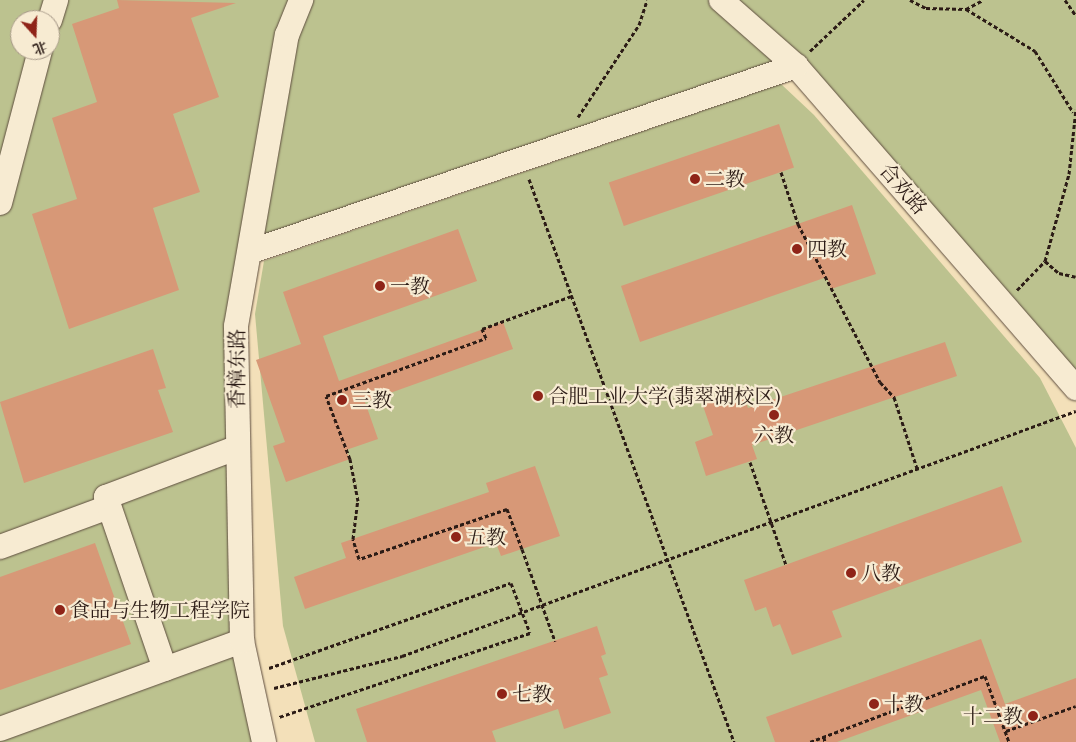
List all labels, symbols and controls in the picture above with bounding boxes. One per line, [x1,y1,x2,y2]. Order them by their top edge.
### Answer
north arrow [10,10,60,60]
text: 北 [30,37,49,59]
street label: 合欢路 [874,158,932,220]
place label: 二教 [705,167,745,191]
marker: 二教 [689,173,701,185]
place label: 四教 [807,237,847,261]
marker: 四教 [791,243,803,255]
place label: 一教 [390,274,430,298]
marker: 一教 [374,280,386,292]
street label: 香樟东路 [225,329,249,409]
place label: 合肥工业大学(翡翠湖校区) [548,384,781,408]
place label: 三教 [352,388,392,412]
marker: 合肥工业大学(翡翠湖校区) [532,390,544,402]
marker: 三教 [336,394,348,406]
marker: 六教 [768,409,780,421]
place label: 六教 [754,423,794,447]
place label: 五教 [466,525,506,549]
marker: 五教 [450,531,462,543]
place label: 八教 [861,561,901,585]
marker: 八教 [845,567,857,579]
place label: 食品与生物工程学院 [70,598,250,622]
marker: 食品与生物工程学院 [54,604,66,616]
place label: 七教 [512,682,552,706]
marker: 七教 [496,688,508,700]
place label: 十教 [884,692,924,716]
marker: 十教 [868,698,880,710]
place label: 十二教 [963,704,1023,728]
marker: 十二教 [1027,710,1039,722]

